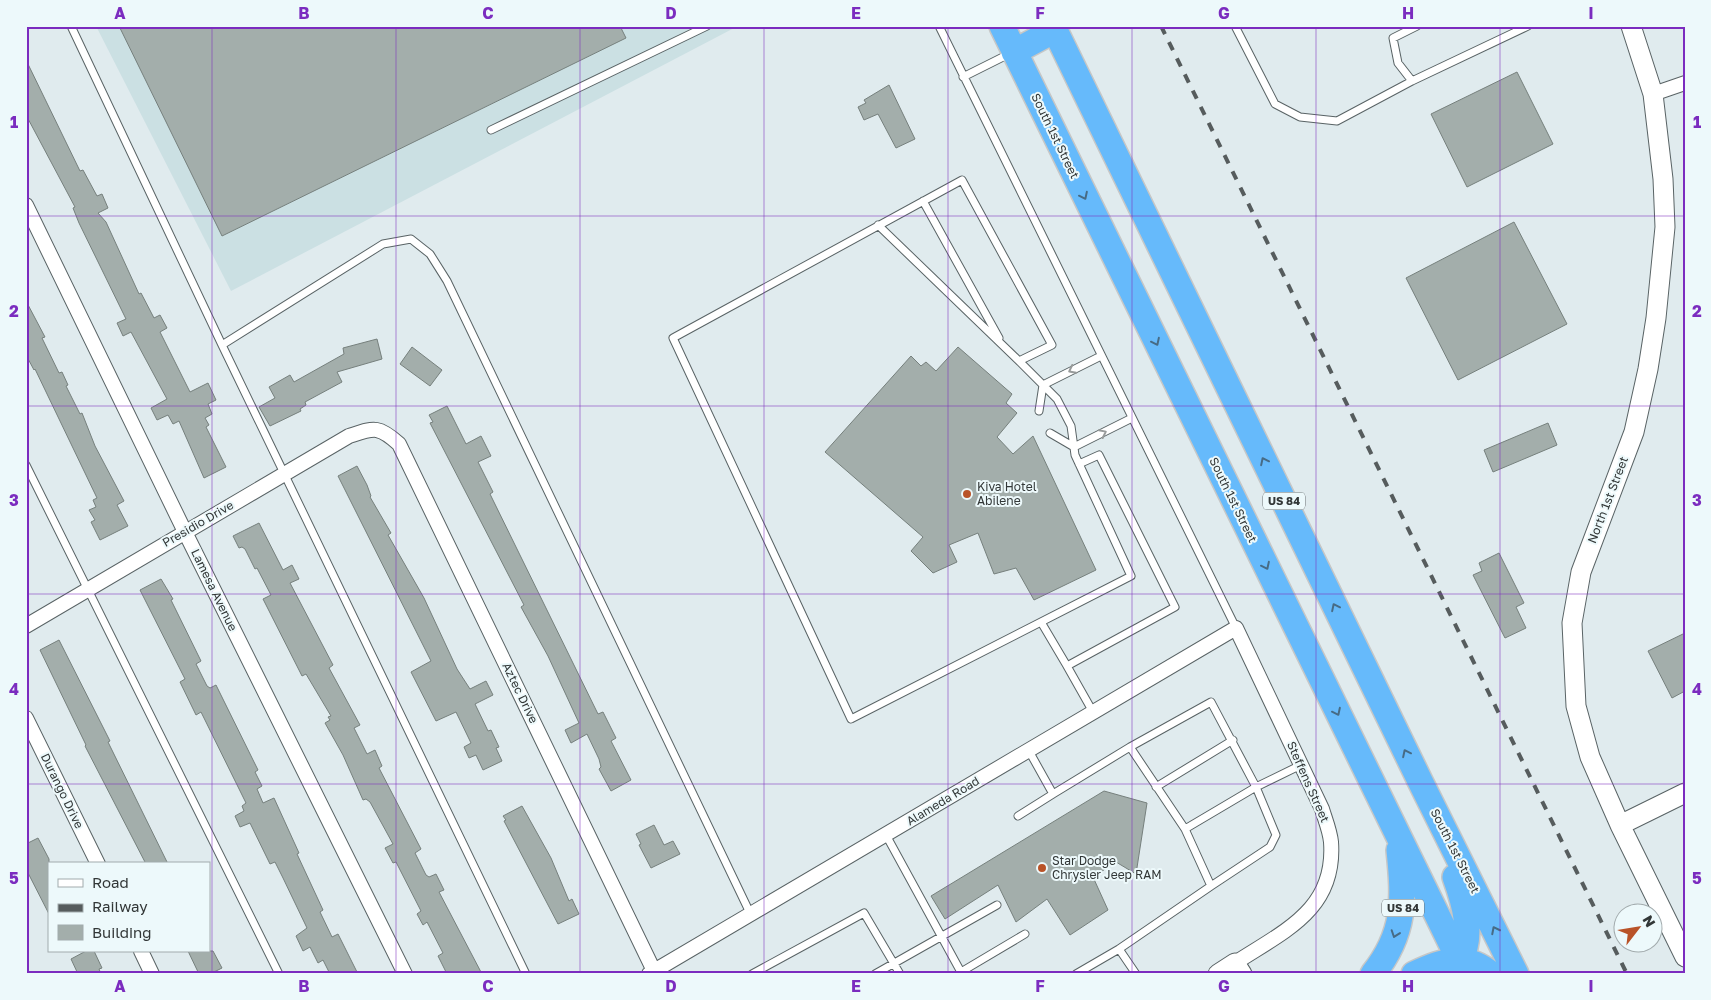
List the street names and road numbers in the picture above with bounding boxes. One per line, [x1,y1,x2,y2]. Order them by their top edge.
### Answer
street label: South 1st Street [1028,91,1083,181]
street label: North 1st Street [1584,454,1631,545]
street label: South 1st Street [1206,455,1261,545]
road number: US 84 [1263,492,1305,510]
street label: Presidio Drive [160,497,236,550]
street label: Lamesa Avenue [188,546,241,633]
street label: Aztec Drive [499,660,542,726]
street label: Steffens Street [1284,739,1333,825]
street label: Durango Drive [38,751,87,831]
street label: Alameda Road [903,773,982,828]
street label: South 1st Street [1428,806,1483,896]
road number: US 84 [1382,900,1424,916]

